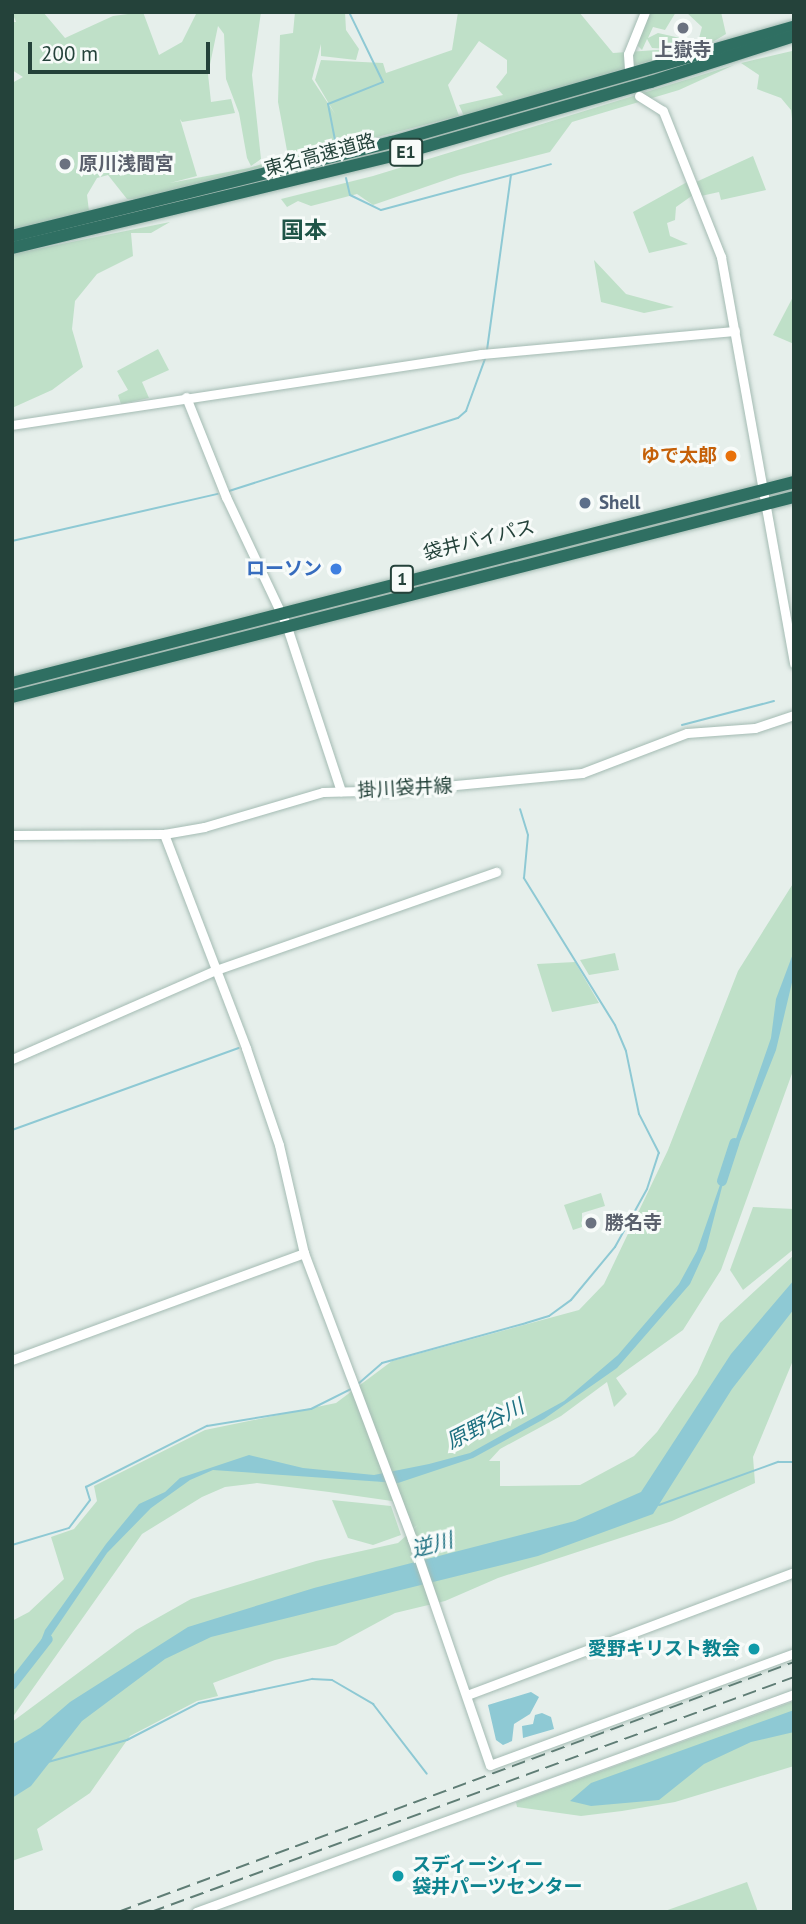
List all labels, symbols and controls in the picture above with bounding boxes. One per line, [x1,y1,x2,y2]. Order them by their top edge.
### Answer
marker: 上嶽寺 [675,20,691,36]
scale bar [32,28,214,72]
place label: 上嶽寺 [655,39,711,61]
text: 200 m [41,40,98,67]
street label: 東名高速道路 [262,129,378,181]
road number: E1 [388,138,424,167]
place label: 原川浅間宮 [79,153,174,175]
marker: 原川浅間宮 [57,156,73,172]
district label: 国本 [281,216,327,244]
place label: ゆで太郎 [641,445,717,467]
marker: ゆで太郎 [723,448,739,464]
place label: Shell [599,492,640,514]
marker: Shell [577,495,593,511]
street label: 袋井バイパス [421,515,537,565]
place label: ローソン [246,558,322,580]
marker: ローソン [328,561,344,577]
road number: 1 [390,564,414,594]
street label: 掛川袋井線 [357,774,453,802]
place label: 勝名寺 [605,1212,662,1234]
marker: 勝名寺 [583,1215,599,1231]
water label: 原野谷川 [442,1394,528,1454]
water label: 逆川 [408,1527,456,1563]
place label: 愛野キリスト教会 [588,1638,740,1660]
marker: 愛野キリスト教会 [746,1641,762,1657]
place label: スディーシィー 袋井パーツセンター [412,1854,583,1898]
marker: スディーシィー 袋井パーツセンター [390,1868,406,1884]

